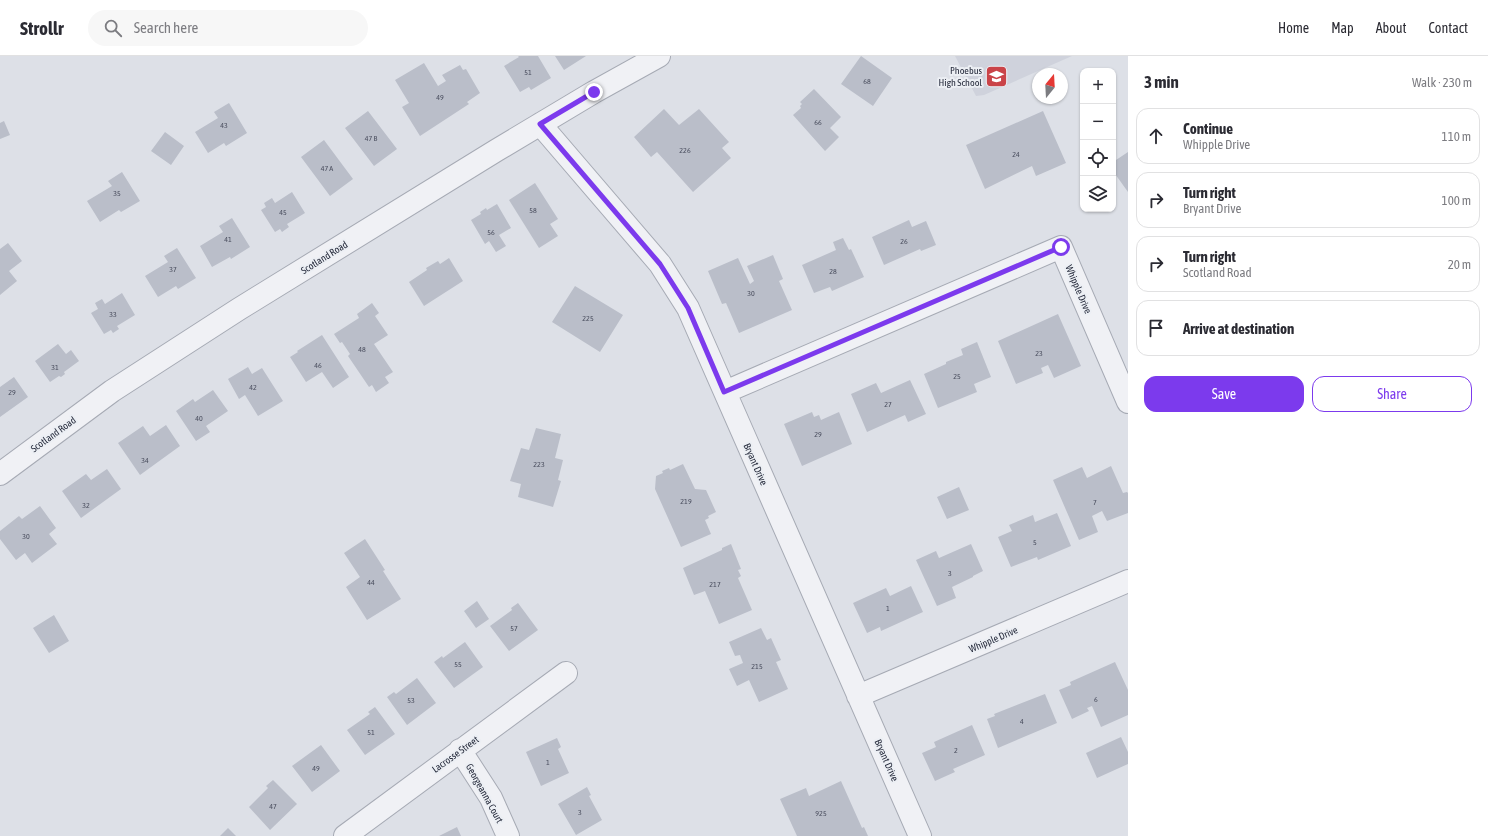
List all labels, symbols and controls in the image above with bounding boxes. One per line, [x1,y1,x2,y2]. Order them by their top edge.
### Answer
search box [88,10,368,46]
text: Strollr [20,17,64,39]
icon: search [102,17,124,39]
text: Search here [134,19,198,36]
text: Home [1278,20,1309,36]
text: Map [1331,20,1354,36]
text: About [1376,20,1407,36]
text: Contact [1429,20,1468,36]
school or university icon: Phoebus High School [984,63,1010,89]
place label: Phoebus High School [939,65,982,88]
house number: 51 [524,68,532,77]
north arrow [1032,68,1068,104]
map controls [1080,68,1116,212]
button: + [1080,68,1116,104]
text: 3 min [1144,72,1179,92]
text: Walk · 230 m [1412,75,1472,90]
house number: 68 [863,77,871,86]
route end [585,83,603,101]
house number: 49 [436,93,444,102]
button: − [1080,104,1116,140]
house number: 66 [814,118,822,127]
text: Continue [1183,120,1233,137]
house number: 43 [220,121,228,130]
icon: ahead [1145,125,1167,147]
text: 110 m [1442,129,1471,144]
house number: 47 B [365,134,377,143]
text: Whipple Drive [1183,137,1250,152]
button: locate [1080,140,1116,176]
house number: 226 [679,146,691,155]
house number: 24 [1012,150,1020,159]
house number: 47 A [321,164,333,173]
button: layers [1080,176,1116,212]
text: Turn right [1183,184,1236,201]
house number: 35 [113,189,121,198]
icon: right [1145,189,1167,211]
text: 100 m [1442,193,1471,208]
text: Bryant Drive [1183,201,1241,216]
house number: 58 [529,206,537,215]
house number: 45 [279,208,287,217]
house number: 56 [487,228,495,237]
house number: 41 [224,235,232,244]
house number: 26 [900,237,908,246]
route start [1052,238,1070,256]
street label: Scotland Road [299,239,350,276]
text: Turn right [1183,248,1236,265]
icon: right [1145,253,1167,275]
text: 20 m [1448,257,1471,272]
street label: Whipple Drive [1063,263,1094,316]
house number: 37 [169,265,177,274]
text: Scotland Road [1183,265,1252,280]
house number: 28 [829,267,837,276]
house number: 30 [747,289,755,298]
house number: 33 [109,310,117,319]
house number: 225 [582,314,594,323]
icon: arrive [1145,317,1167,339]
text: Arrive at destination [1183,320,1294,337]
house number: 48 [358,345,366,354]
house number: 23 [1035,349,1043,358]
house number: 46 [314,361,322,370]
house number: 31 [51,363,59,372]
house number: 25 [953,372,961,381]
button: Save [1144,376,1304,412]
button: Share [1312,376,1472,412]
house number: 42 [249,383,257,392]
house number: 29 [8,388,16,397]
house number: 27 [884,400,892,409]
street label: Scotland Road [29,414,78,454]
house number: 40 [195,414,203,423]
house number: 29 [814,430,822,439]
street label: Bryant Drive [741,441,770,487]
house number: 34 [141,456,149,465]
house number: 223 [533,460,545,469]
house number: 219 [680,497,692,506]
house number: 7 [1093,498,1097,507]
house number: 32 [82,501,90,510]
house number: 30 [22,532,30,541]
house number: 5 [1033,538,1037,547]
house number: 3 [948,569,952,578]
house number: 44 [367,578,375,587]
house number: 217 [709,580,721,589]
house number: 1 [886,604,890,613]
house number: 57 [510,624,518,633]
street label: Whipple Drive [967,624,1020,655]
house number: 55 [454,660,462,669]
house number: 215 [751,662,763,671]
house number: 6 [1094,695,1098,704]
house number: 53 [407,696,415,705]
house number: 4 [1020,717,1024,726]
house number: 51 [367,728,375,737]
street label: Lacrosse Street [430,734,481,775]
street label: Bryant Drive [872,737,901,783]
house number: 2 [954,746,958,755]
house number: 1 [546,758,550,767]
street label: Georgeanna Court [464,762,505,825]
house number: 49 [312,764,320,773]
house number: 47 [269,802,277,811]
house number: 3 [578,808,582,817]
house number: 925 [815,809,827,818]

